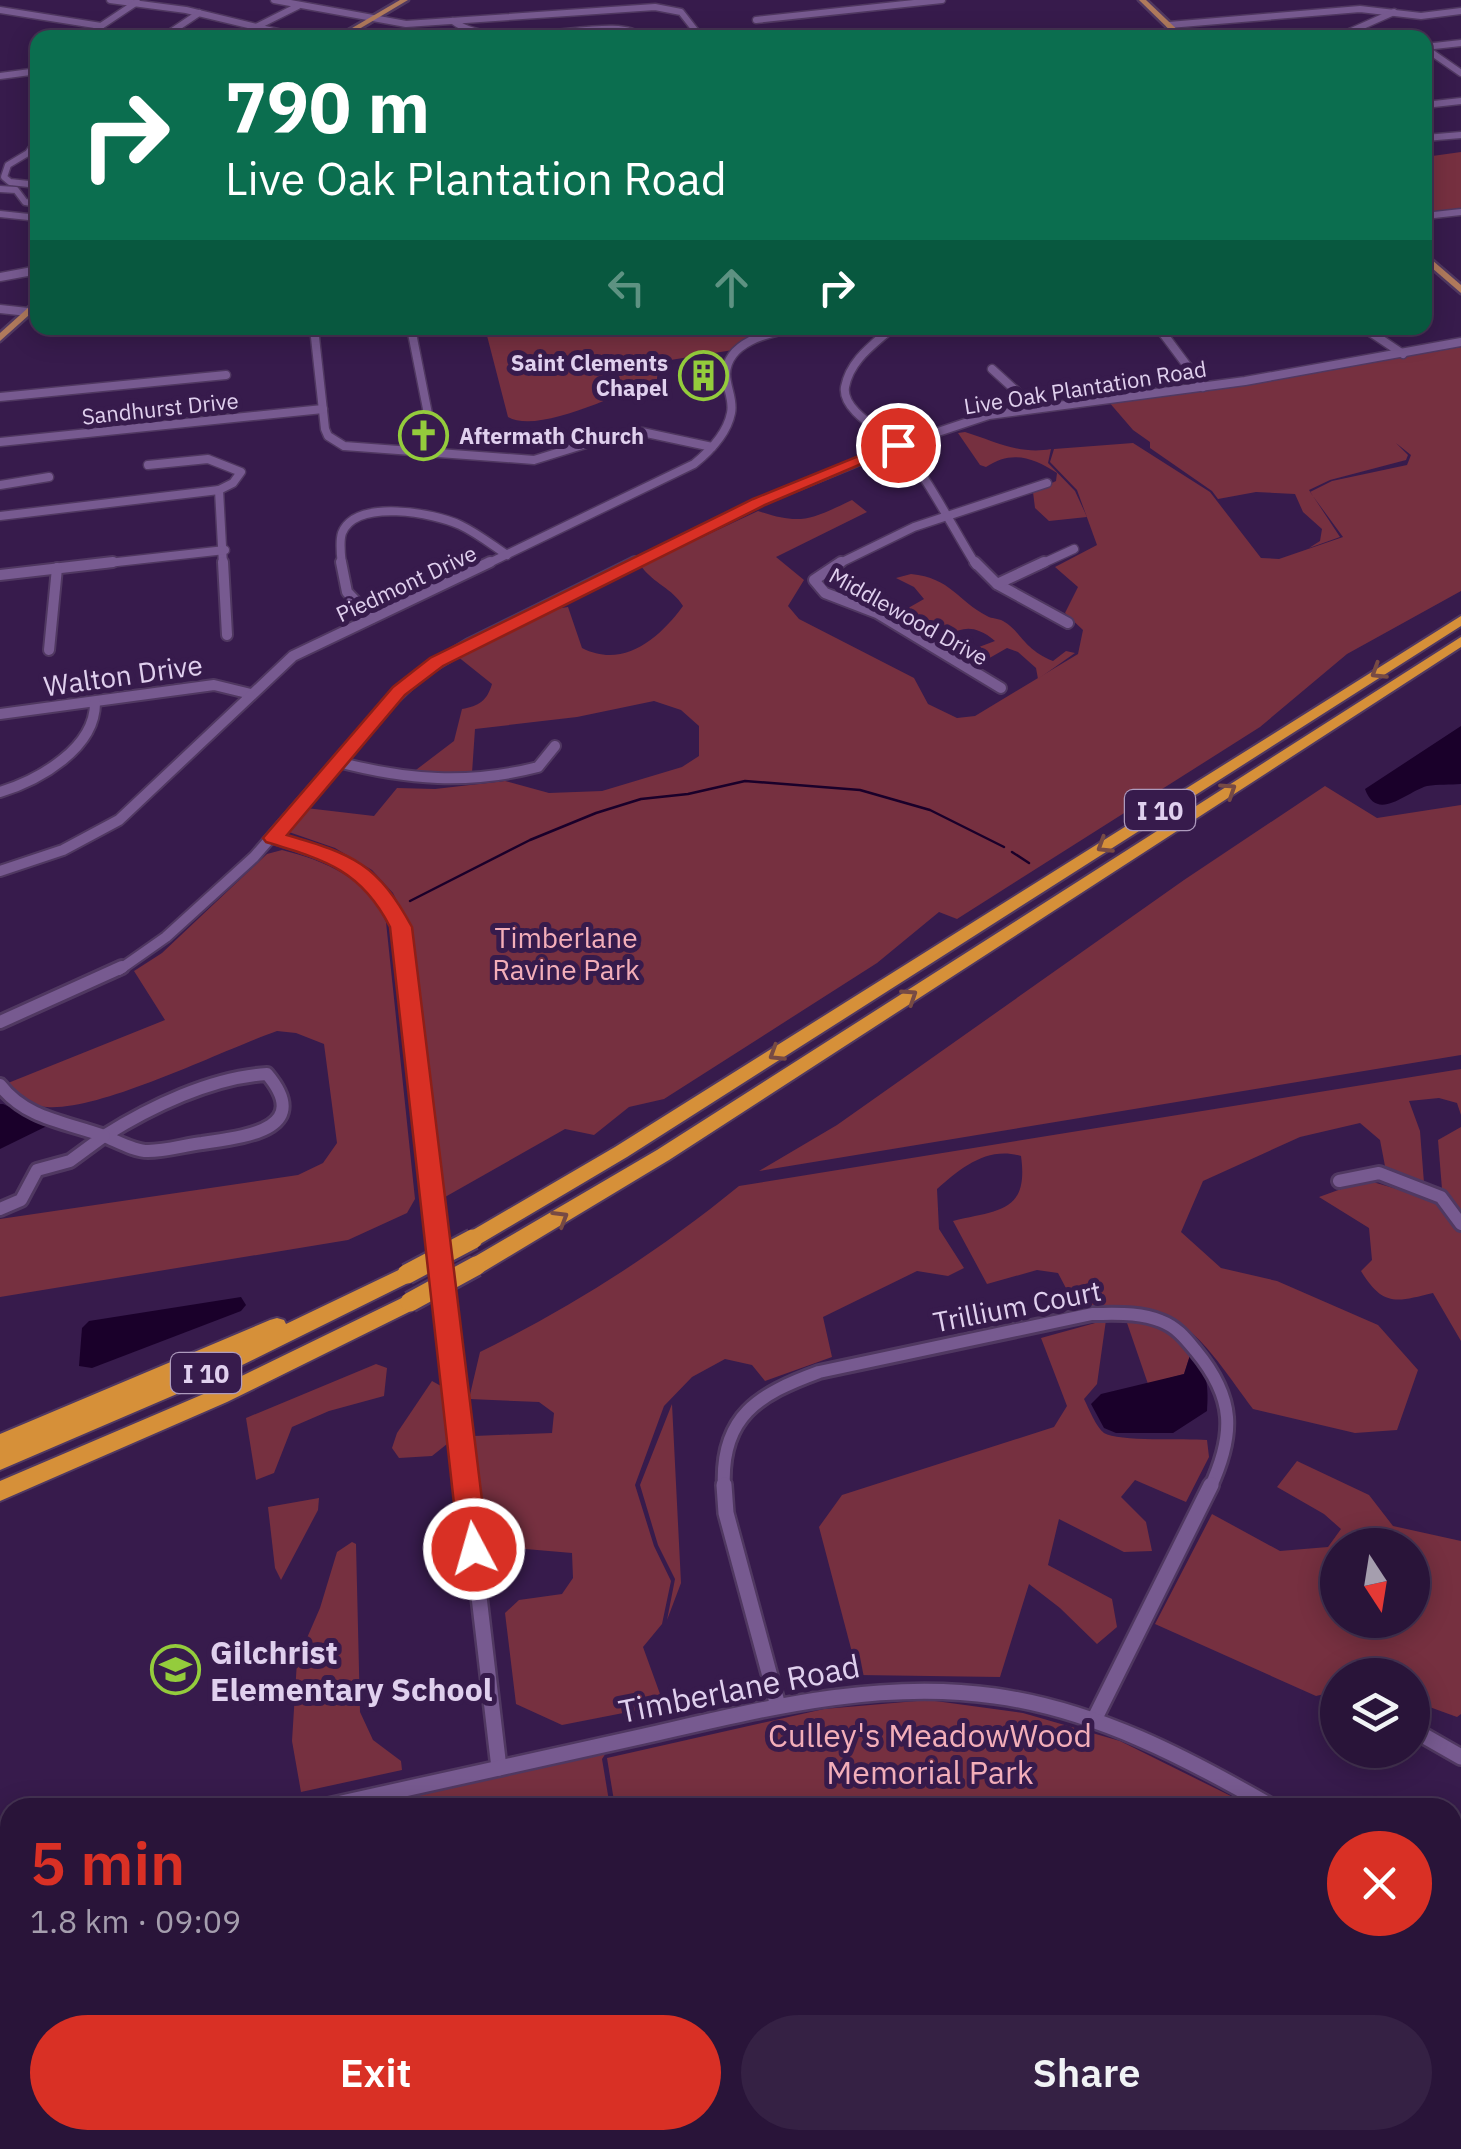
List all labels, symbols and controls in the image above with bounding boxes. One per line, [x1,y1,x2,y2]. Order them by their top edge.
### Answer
text: 790 m [225,61,430,152]
icon: right [60,70,190,200]
text: Live Oak Plantation Road [225,149,727,207]
icon: left [599,260,654,315]
icon: ahead [704,260,759,315]
icon: right [809,260,864,315]
place label: Saint Clements Chapel [511,348,668,402]
building icon: Saint Clements Chapel [677,349,729,401]
street label: Live Oak Plantation Road [962,353,1208,421]
street label: Sandhurst Drive [80,385,240,431]
pin [856,403,941,488]
church icon: Aftermath Church [398,409,450,461]
icon: arrive [871,418,926,473]
place label: Aftermath Church [459,421,644,450]
street label: Piedmont Drive [331,538,481,628]
street label: Middlewood Drive [824,560,994,672]
street label: Walton Drive [41,646,205,704]
one-way arrow [1371,659,1389,678]
one-way arrow [1218,784,1236,803]
road number: I 10 [1125,790,1195,830]
one-way arrow [1097,833,1115,852]
park label: Timberlane Ravine Park [492,919,640,988]
one-way arrow [899,989,917,1008]
one-way arrow [769,1041,787,1060]
one-way arrow [550,1210,568,1230]
street label: Trillium Court [930,1272,1104,1340]
road number: I 10 [171,1353,241,1393]
position arrow [422,1497,526,1601]
north arrow [1320,1528,1430,1638]
map controls [1320,1528,1430,1768]
place label: Gilchrist Elementary School [210,1631,493,1710]
school or university icon: Gilchrist Elementary School [149,1644,201,1696]
street label: Timberlane Road [615,1644,863,1732]
button: layers [1320,1658,1430,1768]
park label: Culley's MeadowWood Memorial Park [768,1714,1092,1793]
text: 5 min [30,1823,185,1902]
button: close [1327,1831,1432,1936]
text: 1.8 km · 09:09 [30,1900,241,1942]
button: Exit [30,2015,721,2130]
button: Share [741,2015,1432,2130]

